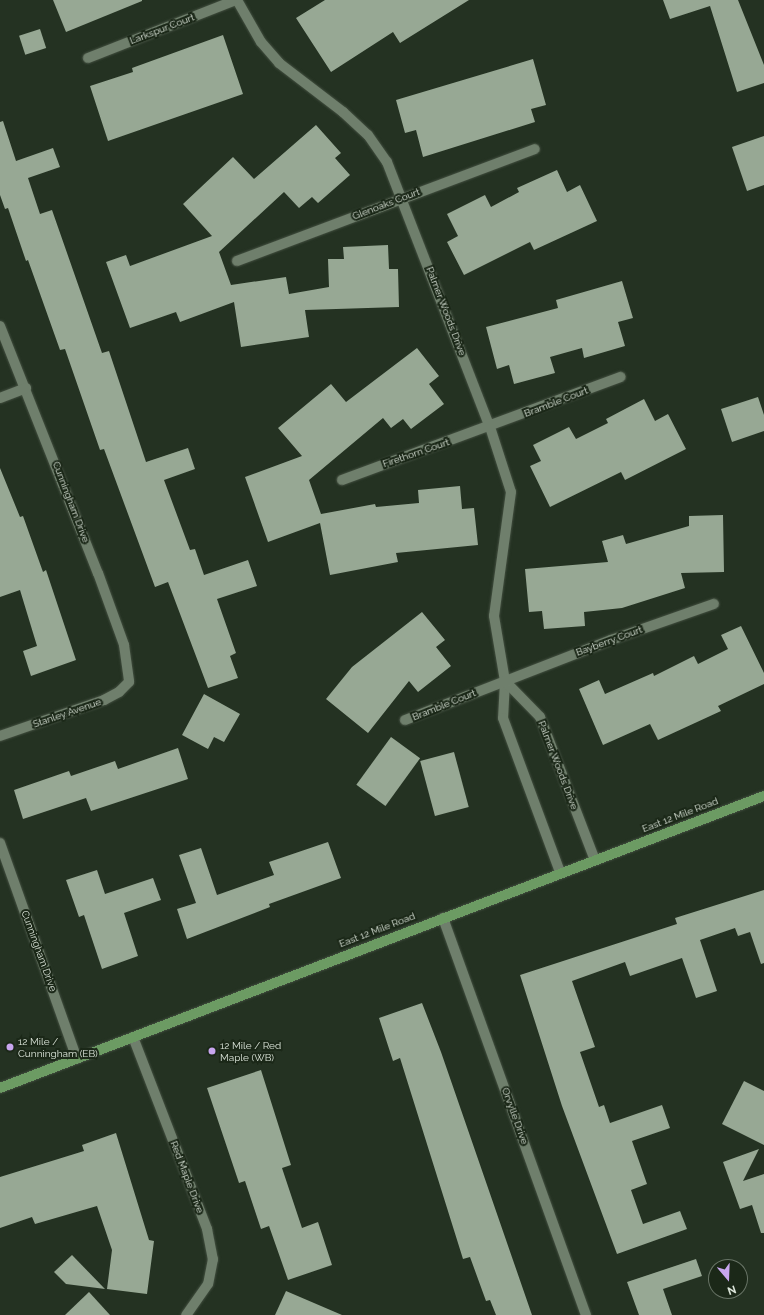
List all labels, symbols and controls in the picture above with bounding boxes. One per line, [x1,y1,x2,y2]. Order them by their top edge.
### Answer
street label: Larkspur Court [128,11,196,47]
street label: Glenoaks Court [351,186,421,222]
street label: Palmer Woods Drive [423,265,469,357]
street label: Bramble Court [522,384,590,420]
street label: Firethorn Court [381,436,451,470]
street label: Cunningham Drive [50,460,92,544]
street label: Bayberry Court [574,623,644,659]
street label: Bramble Court [410,687,478,723]
street label: Stanley Avenue [31,696,103,730]
street label: Palmer Woods Drive [535,719,581,811]
street label: East 12 Mile Road [640,795,720,835]
street label: Cunningham Drive [19,909,59,993]
street label: East 12 Mile Road [337,910,417,950]
place label: 12 Mile / Cunningham (EB) [18,1035,98,1058]
place label: 12 Mile / Red Maple (WB) [220,1039,281,1062]
marker: 12 Mile / Cunningham (EB) [5,1042,15,1052]
marker: 12 Mile / Red Maple (WB) [207,1046,217,1056]
street label: Orvylle Drive [499,1086,531,1146]
street label: Red Maple Drive [168,1139,206,1215]
north arrow [708,1259,748,1299]
text: N [726,1282,738,1297]

